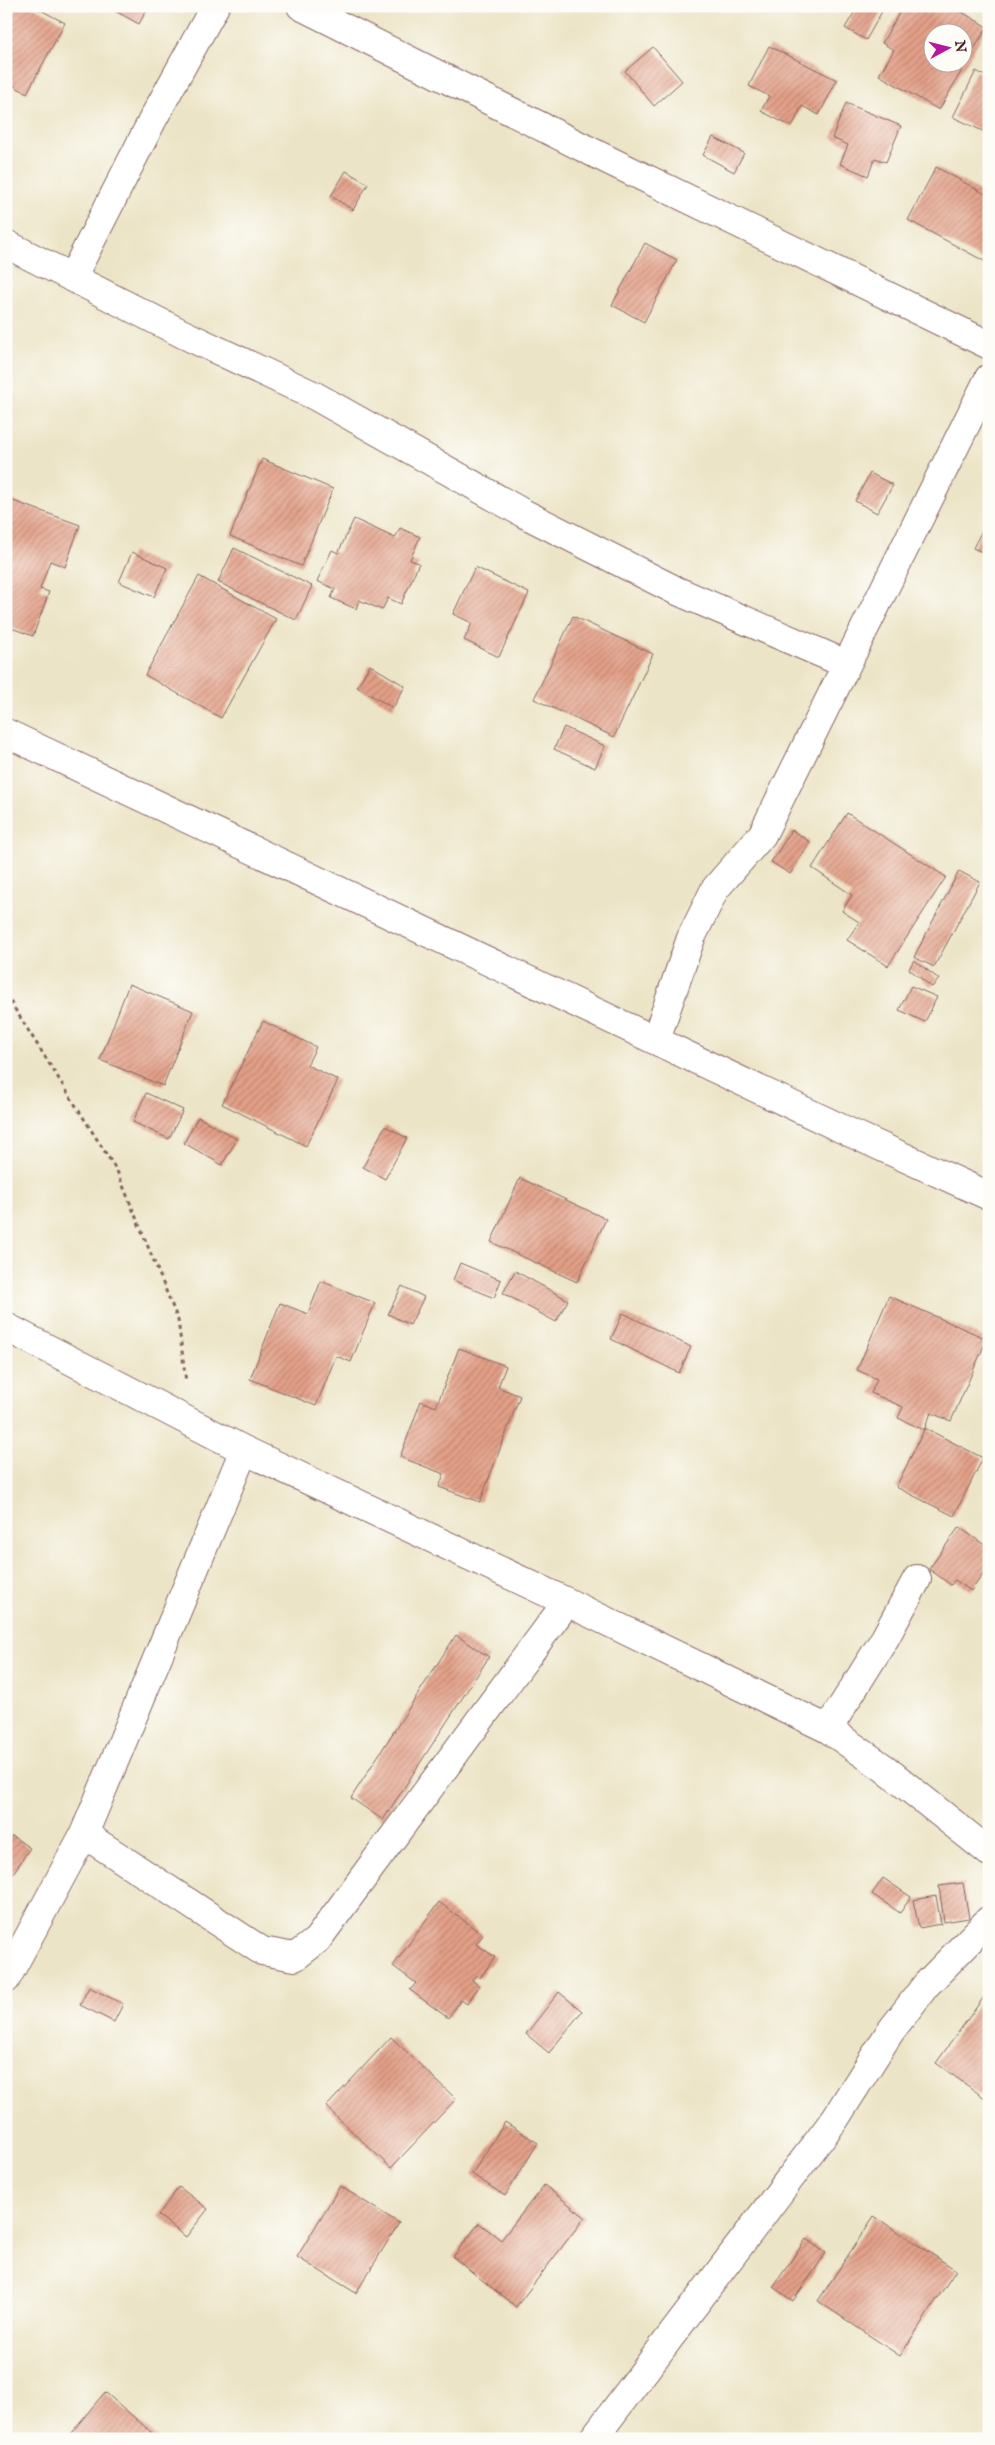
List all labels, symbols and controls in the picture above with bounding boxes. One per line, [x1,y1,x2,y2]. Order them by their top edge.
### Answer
north arrow [922,22,972,72]
text: N [950,38,970,54]

